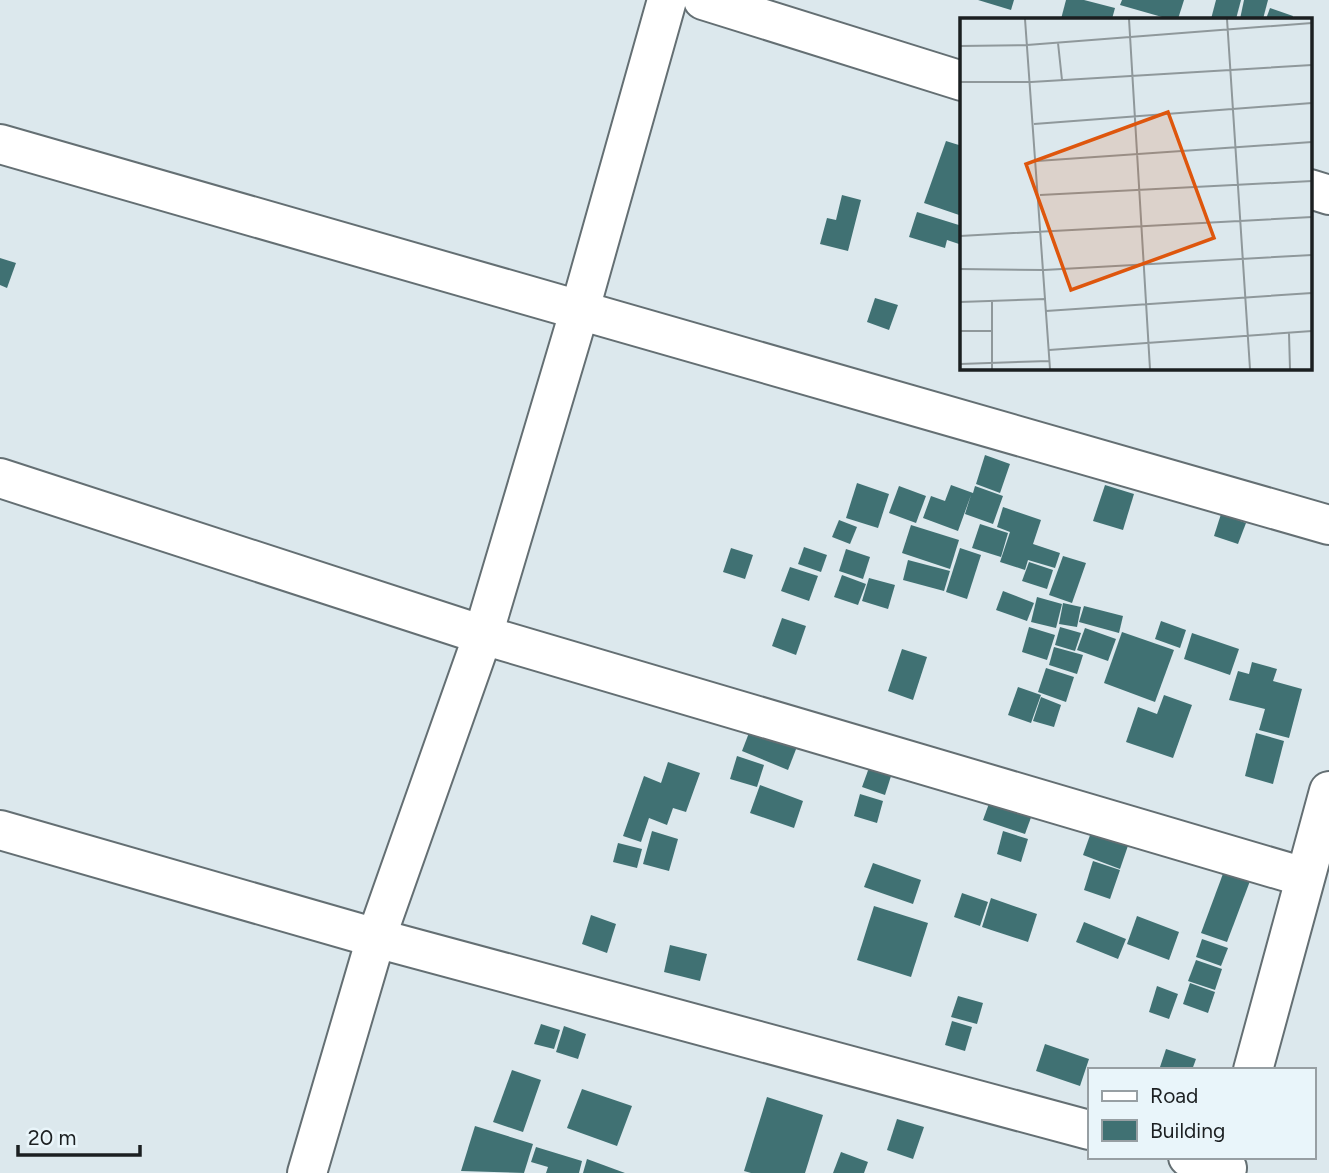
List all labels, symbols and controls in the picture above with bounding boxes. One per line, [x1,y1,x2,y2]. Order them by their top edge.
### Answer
inset map [960,18,1312,369]
legend [1088,1068,1315,1159]
text: Road [1150,1083,1198,1108]
scale bar [18,1114,140,1158]
text: Building [1150,1118,1225,1143]
text: 20 m [28,1125,76,1150]

